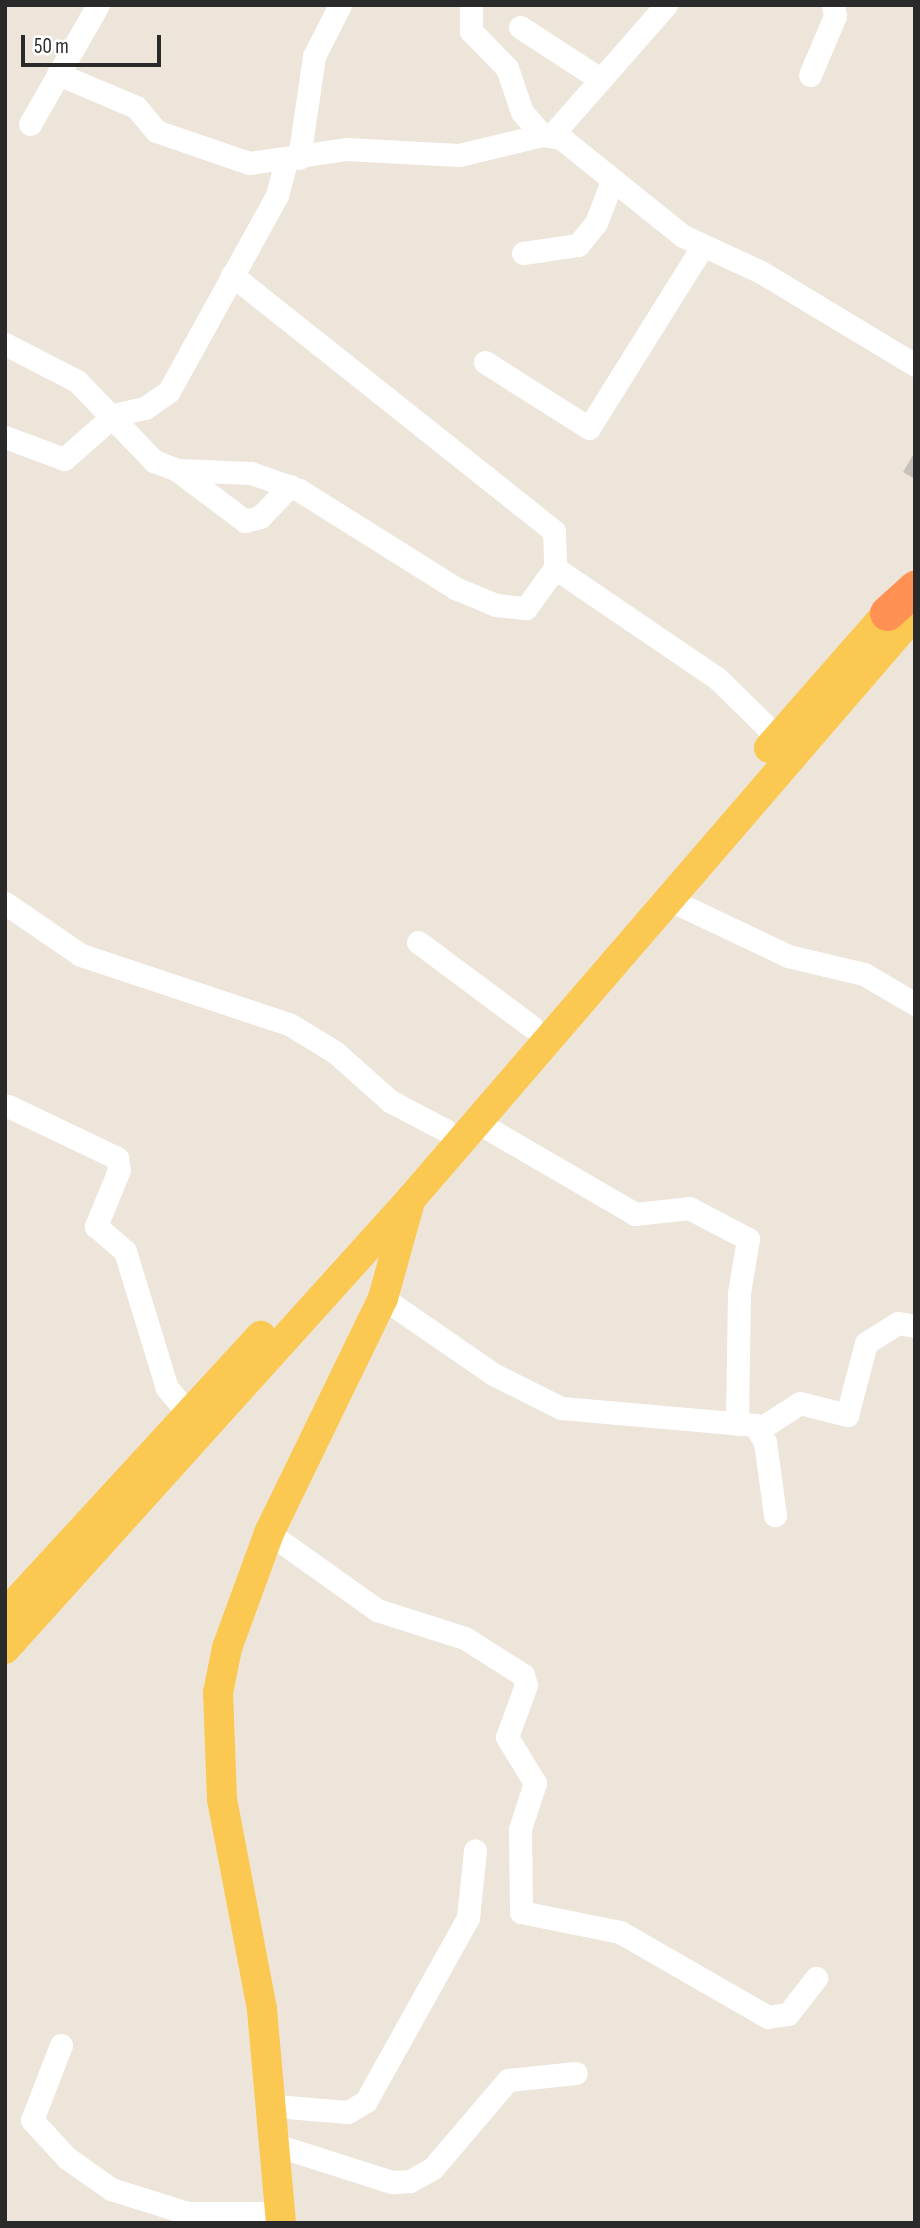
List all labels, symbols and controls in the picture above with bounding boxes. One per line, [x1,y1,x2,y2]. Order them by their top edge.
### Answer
scale bar [24,21,164,65]
text: 50 m [34,34,69,59]

